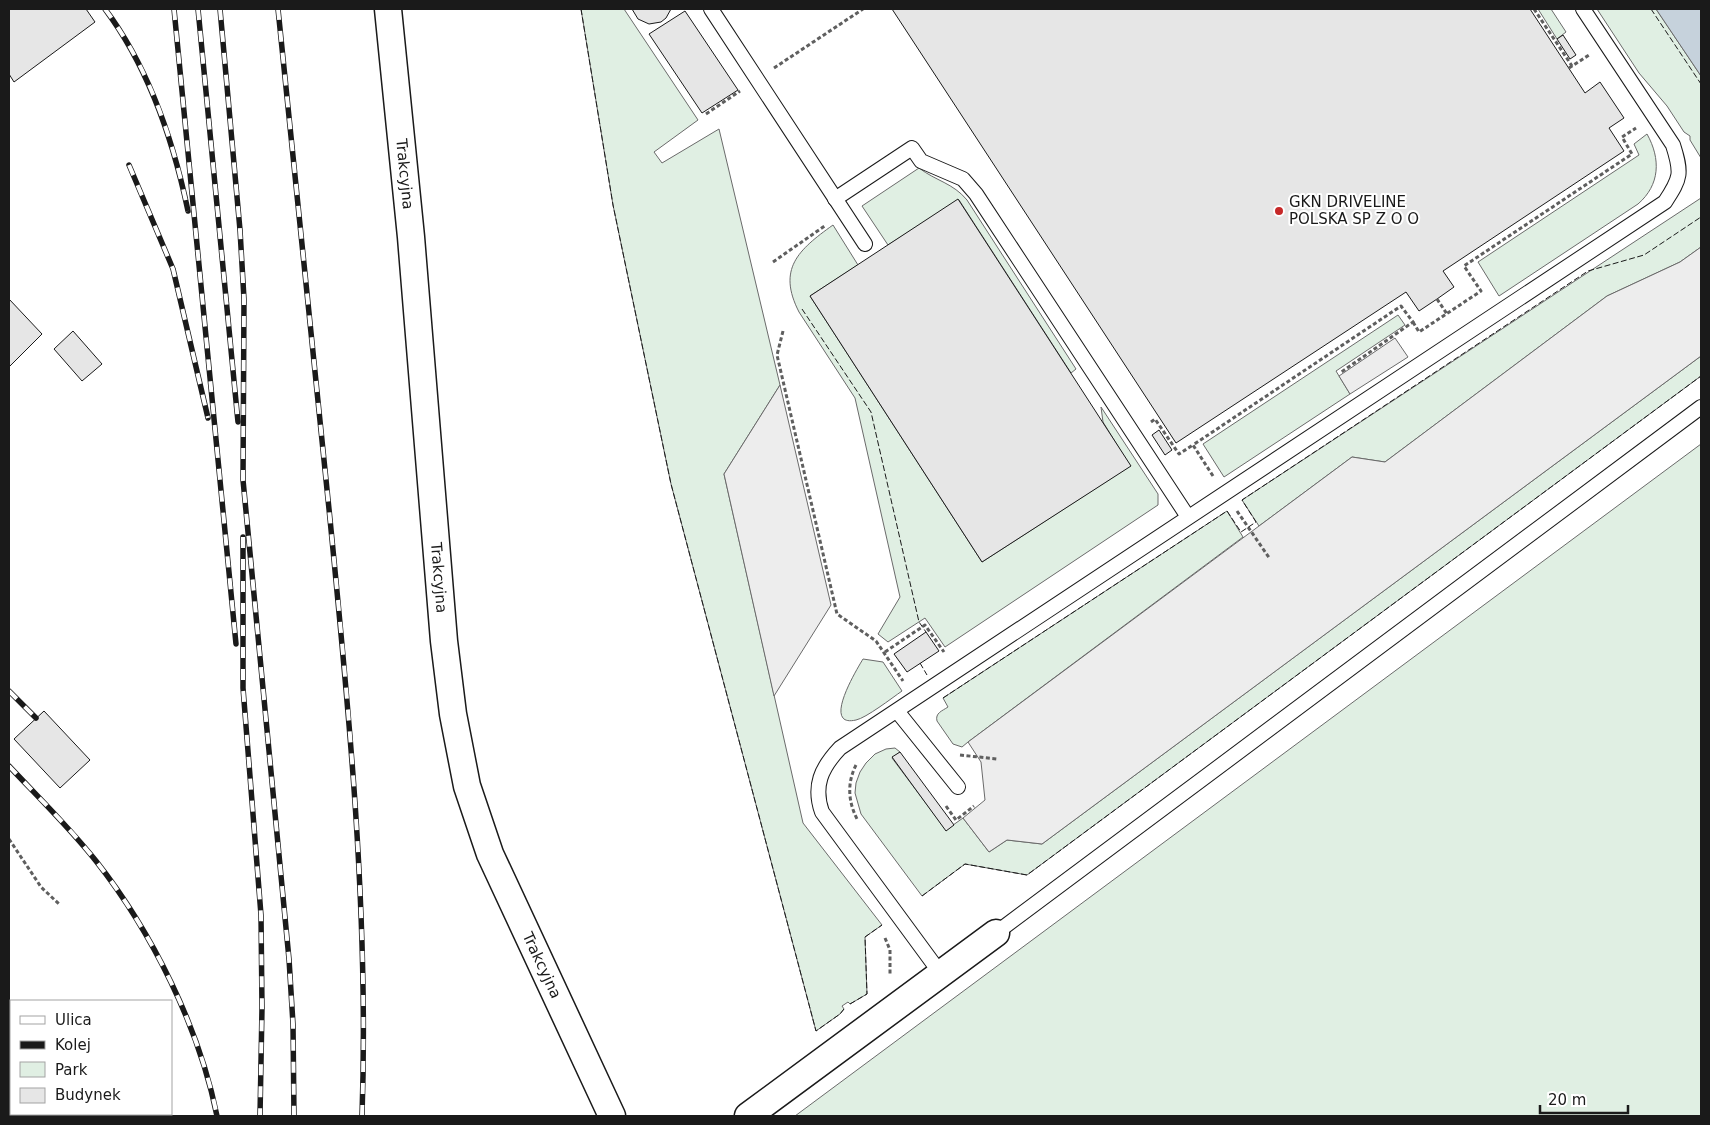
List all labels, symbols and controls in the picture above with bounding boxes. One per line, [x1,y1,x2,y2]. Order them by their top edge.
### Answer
street label: Trakcyjna [392,137,417,210]
place label: GKN DRIVELINE POLSKA SP Z O O [1289,193,1419,228]
marker: GKN DRIVELINE POLSKA SP Z O O [1273,205,1285,217]
street label: Trakcyjna [427,541,451,614]
street label: Trakcyjna [518,928,565,1001]
legend [10,1000,172,1115]
text: Ulica [55,1011,92,1029]
text: Kolej [55,1036,91,1054]
text: Park [55,1061,88,1079]
scale bar [1540,1082,1628,1114]
text: Budynek [55,1086,121,1104]
text: 20 m [1548,1091,1586,1109]

